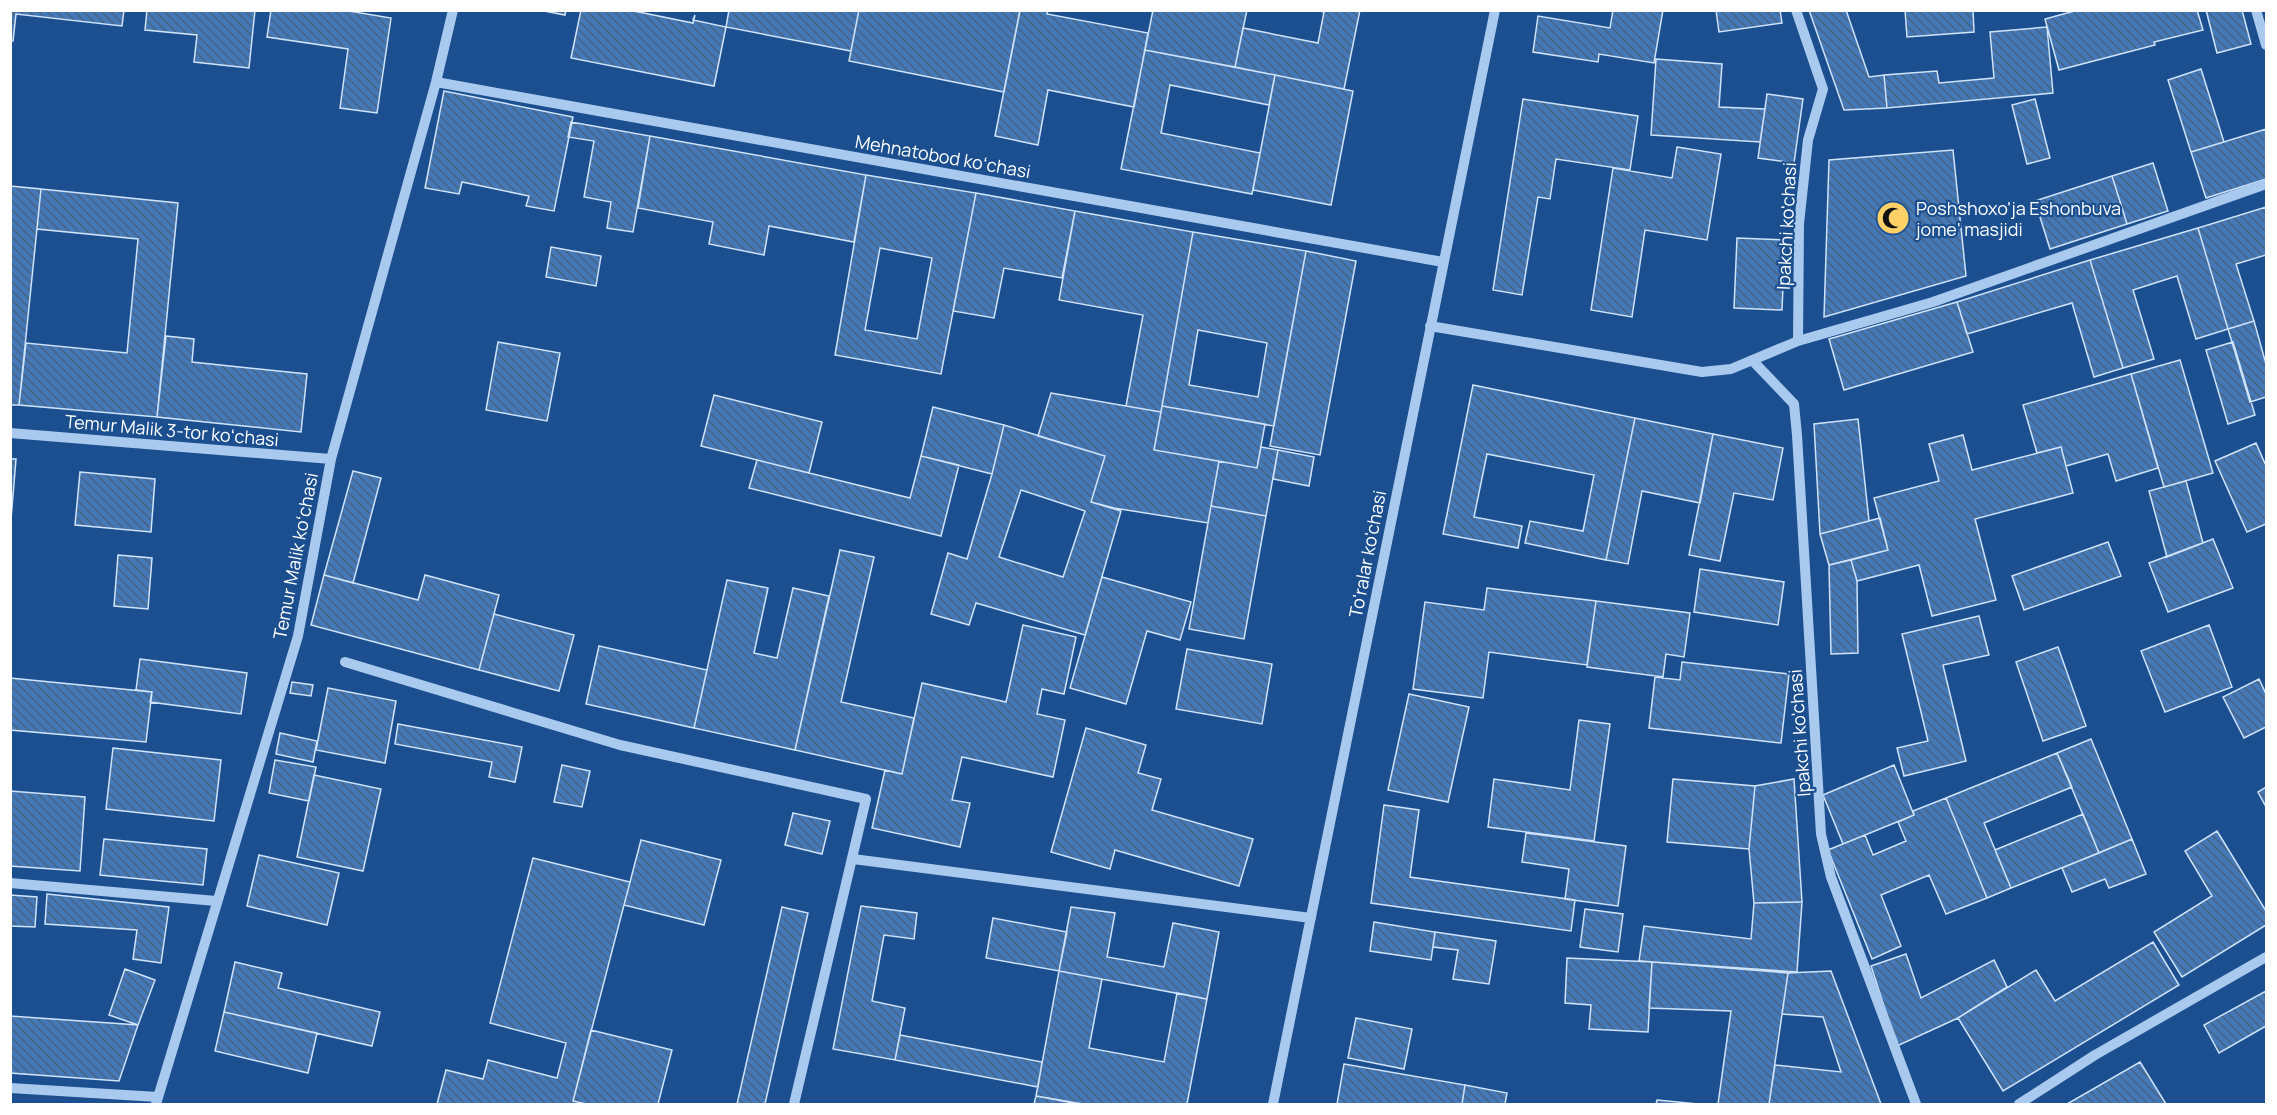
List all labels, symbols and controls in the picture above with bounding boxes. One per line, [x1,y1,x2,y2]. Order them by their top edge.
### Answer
street label: Mehnatobod koʻchasi [853,129,1033,183]
street label: Ipakchi ko'chasi [1771,162,1801,290]
place label: Poshshoxo'ja Eshonbuva jome' masjidi [1915,196,2121,241]
mosque icon: Poshshoxo'ja Eshonbuva jome' masjidi [1875,200,1911,236]
street label: Temur Malik 3-tor koʻchasi [64,409,280,451]
street label: Temur Malik koʻchasi [267,471,323,641]
street label: To'ralar ko'chasi [1343,488,1391,620]
street label: Ipakchi ko'chasi [1783,668,1815,798]

